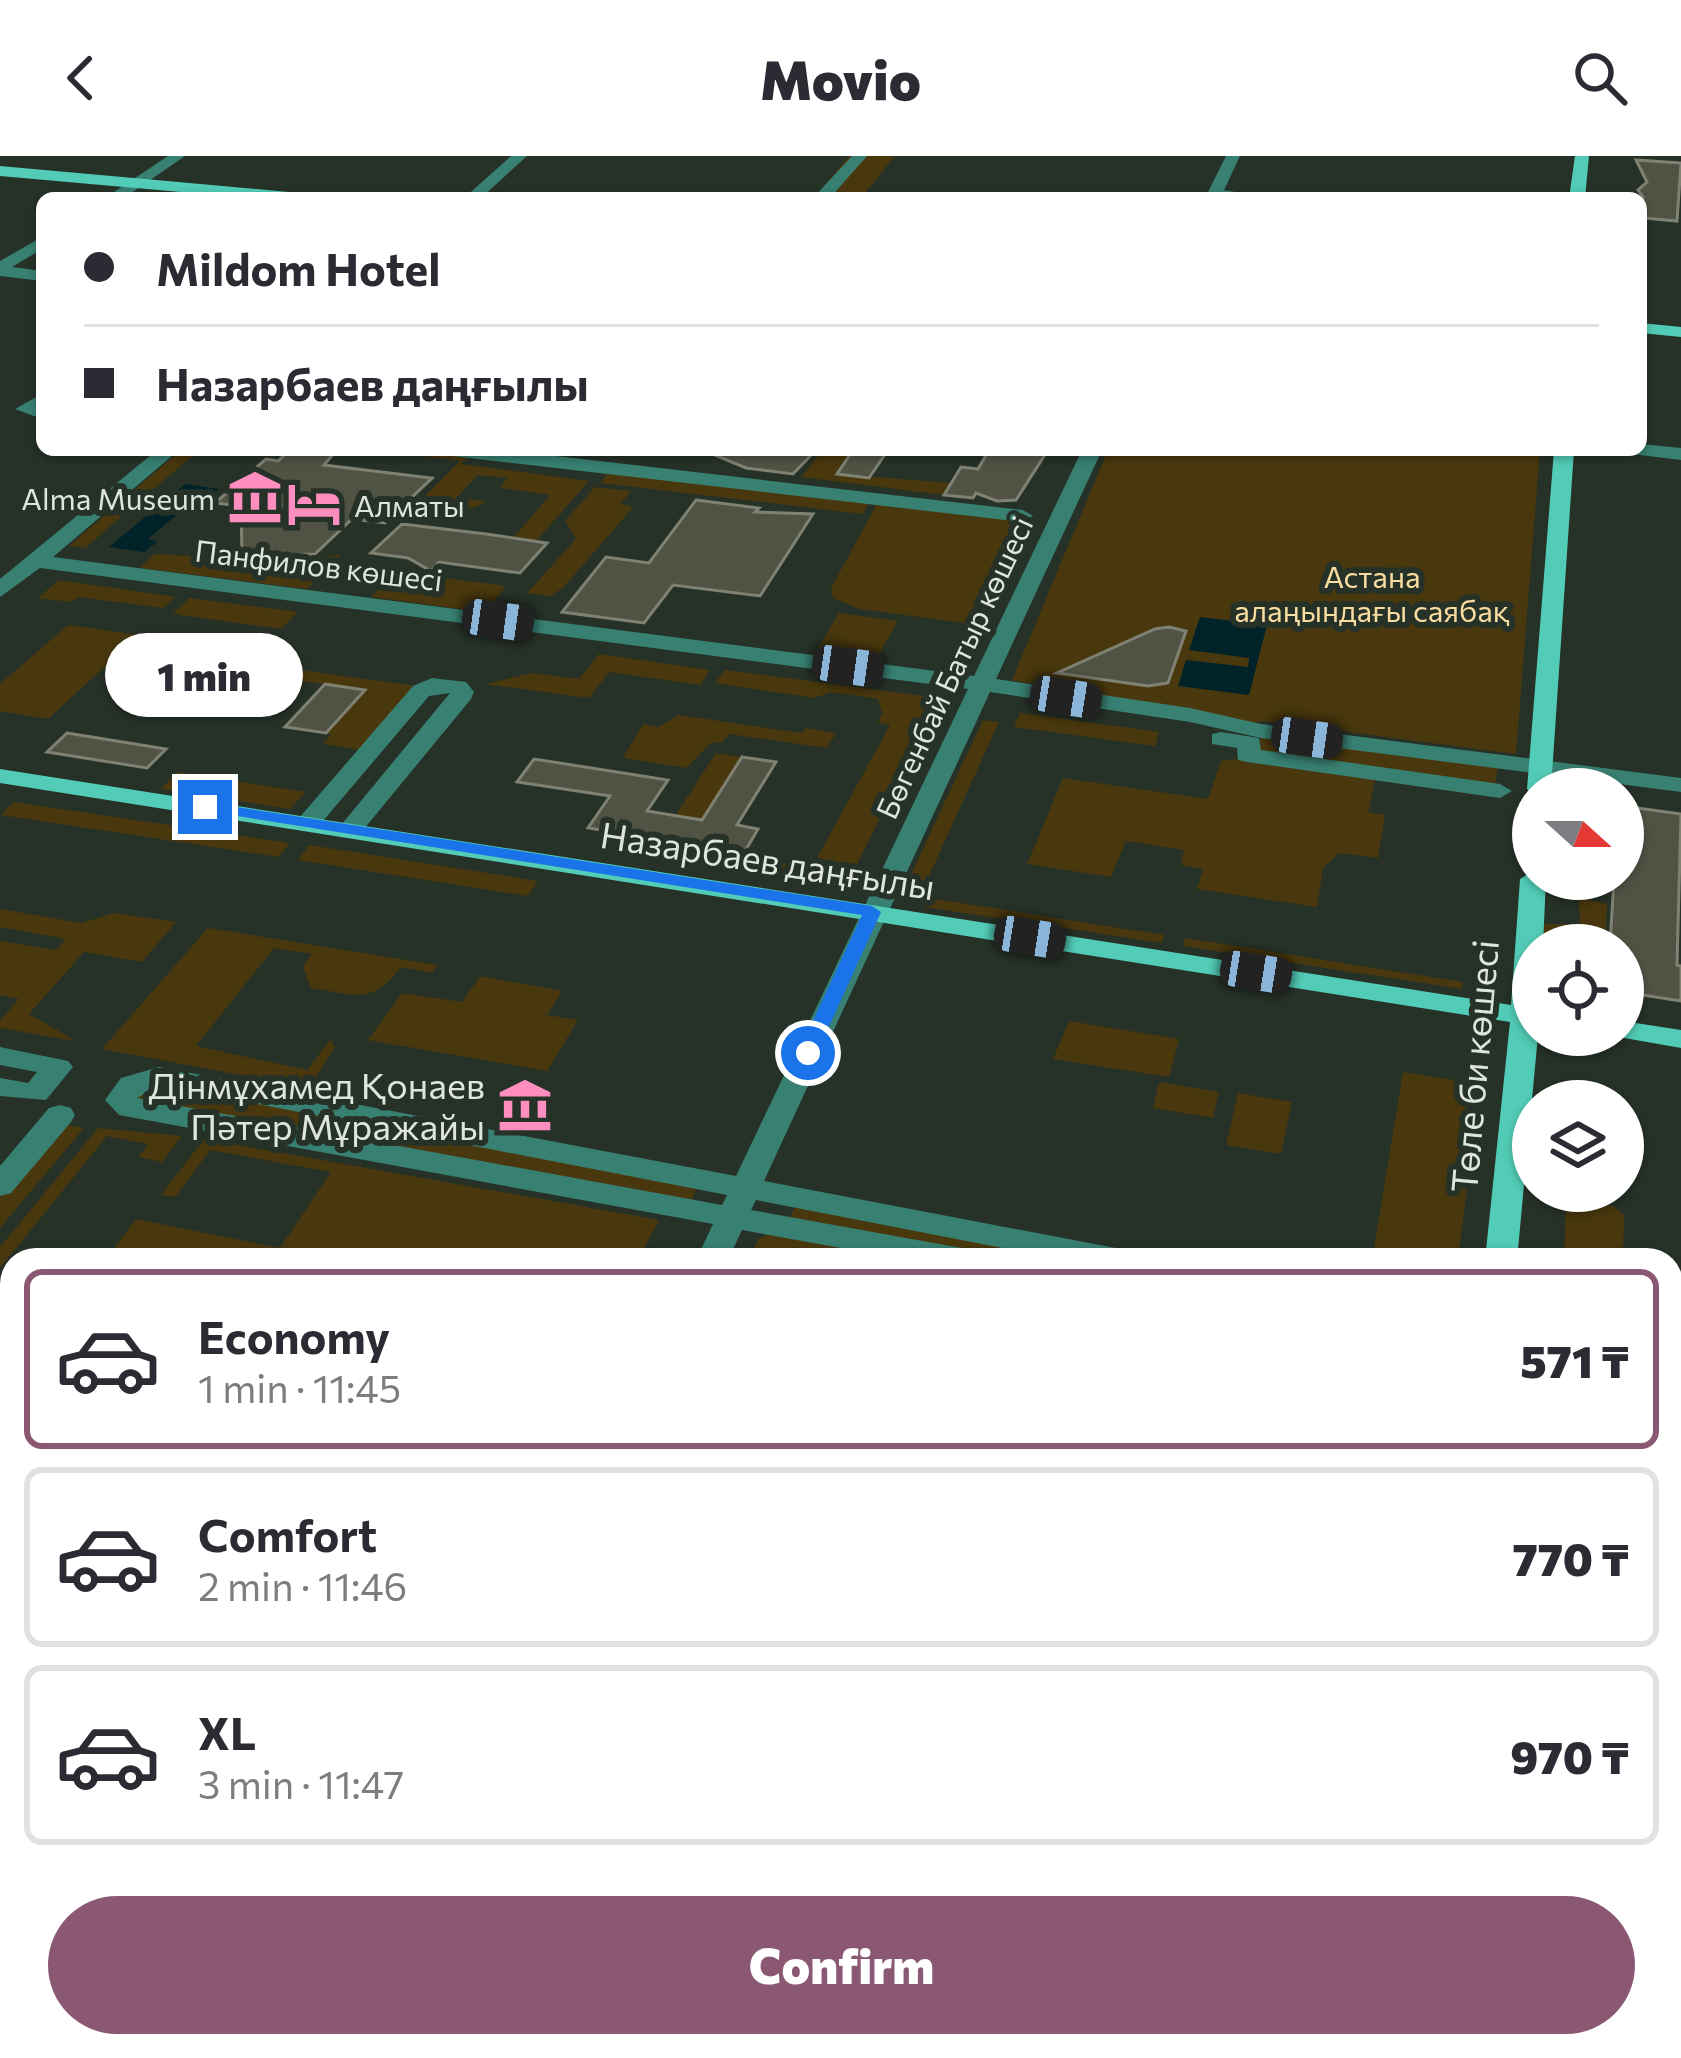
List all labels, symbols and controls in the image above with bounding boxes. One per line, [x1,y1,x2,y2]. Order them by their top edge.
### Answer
icon: back [48,45,114,111]
text: Movio [760,45,921,111]
icon: search [1567,45,1633,111]
text: Mildom Hotel [156,240,441,295]
text: Назарбаев даңғылы [156,355,589,410]
museum icon: Alma Museum [226,468,284,526]
hotel icon: Алматы [285,475,343,533]
place label: Alma Museum [21,479,215,516]
place label: Алматы [354,486,465,523]
street label: Бөгенбай Батыр көшесі [867,510,1039,824]
street label: Панфилов көшесі [193,530,445,598]
park label: Астана алаңындағы саябақ [1234,557,1510,628]
car [460,597,536,643]
callout: 1 min [106,633,304,717]
car [810,643,886,689]
text: 1 min [157,651,251,699]
car [1028,674,1104,720]
car [1269,715,1345,761]
north arrow [1512,768,1644,900]
map controls [1512,768,1644,1212]
route end [178,780,232,834]
street label: Назарбаев даңғылы [598,811,938,907]
car [992,914,1068,960]
button: locate [1512,924,1644,1056]
street label: Төле би көшесі [1440,938,1506,1194]
car [1218,949,1294,995]
route start [781,1026,835,1080]
place label: Дінмұхамед Қонаев Пәтер Мұражайы [148,1062,485,1147]
museum icon: Дінмұхамед Қонаев Пәтер Мұражайы [496,1076,554,1134]
button: layers [1512,1080,1644,1212]
icon: car [54,1305,162,1413]
text: Economy [198,1308,390,1363]
text: 571 ₸ [1520,1332,1629,1387]
text: 1 min · 11:45 [198,1363,401,1411]
icon: car [54,1503,162,1611]
text: Comfort [198,1506,377,1561]
text: 770 ₸ [1513,1530,1629,1585]
text: 2 min · 11:46 [198,1561,407,1609]
icon: car [54,1701,162,1809]
text: XL [198,1704,256,1759]
text: 970 ₸ [1510,1728,1629,1783]
text: 3 min · 11:47 [198,1759,404,1807]
button: Confirm [48,1896,1635,2034]

